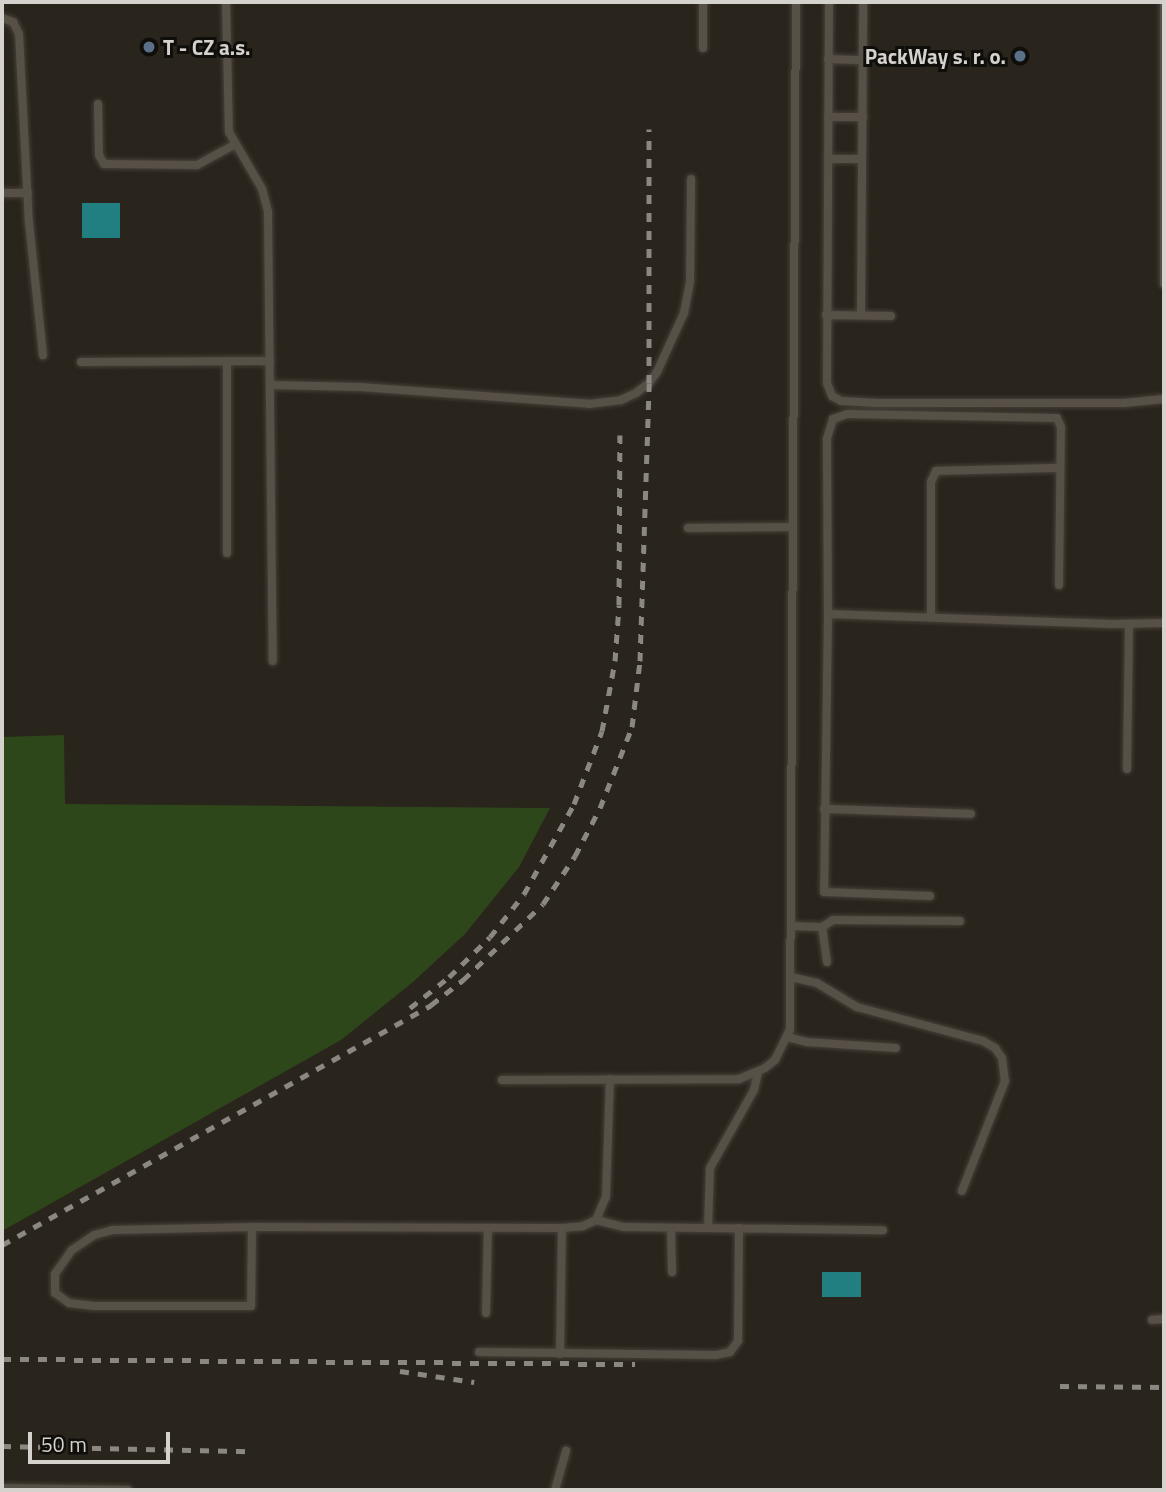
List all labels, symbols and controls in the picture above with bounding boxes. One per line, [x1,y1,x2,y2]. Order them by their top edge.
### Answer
place label: T - CZ a.s. [163,34,250,60]
marker: T - CZ a.s. [141,39,157,55]
place label: PackWay s. r. o. [865,43,1006,69]
marker: PackWay s. r. o. [1012,48,1028,64]
scale bar [32,1418,173,1462]
text: 50 m [41,1428,87,1460]

